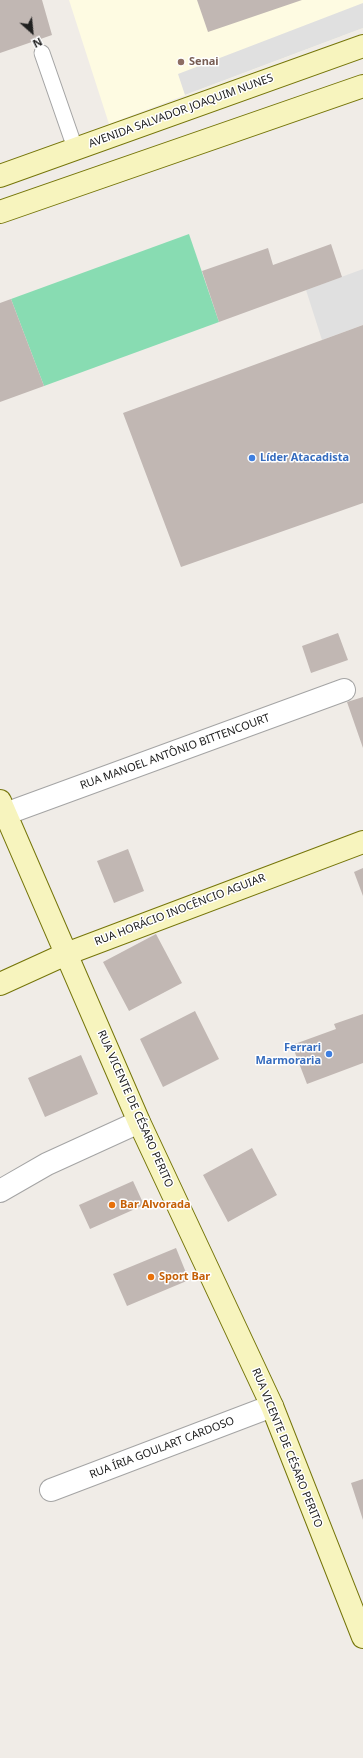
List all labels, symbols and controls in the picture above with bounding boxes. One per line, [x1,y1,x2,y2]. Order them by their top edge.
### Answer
north arrow [12,12,52,52]
text: N [30,34,45,52]
place label: Senai [189,55,219,69]
marker: Senai [176,57,186,67]
street label: AVENIDA SALVADOR JOAQUIM NUNES [87,71,275,151]
place label: Líder Atacadista [260,451,349,465]
marker: Líder Atacadista [247,453,257,463]
street label: RUA MANOEL ANTÔNIO BITTENCOURT [78,711,272,793]
street label: RUA HORÁCIO INOCÊNCIO AGUIAR [93,871,267,949]
street label: RUA VICENTE DE CÉSARO PERITO [94,1028,176,1190]
place label: Ferrari Marmoraria [255,1041,321,1067]
marker: Ferrari Marmoraria [324,1049,334,1059]
place label: Bar Alvorada [120,1198,191,1212]
marker: Bar Alvorada [107,1200,117,1210]
place label: Sport Bar [159,1270,210,1284]
marker: Sport Bar [146,1272,156,1282]
street label: RUA VICENTE DE CÉSARO PERITO [249,1366,325,1530]
street label: RUA ÍRIA GOULART CARDOSO [88,1414,236,1482]

